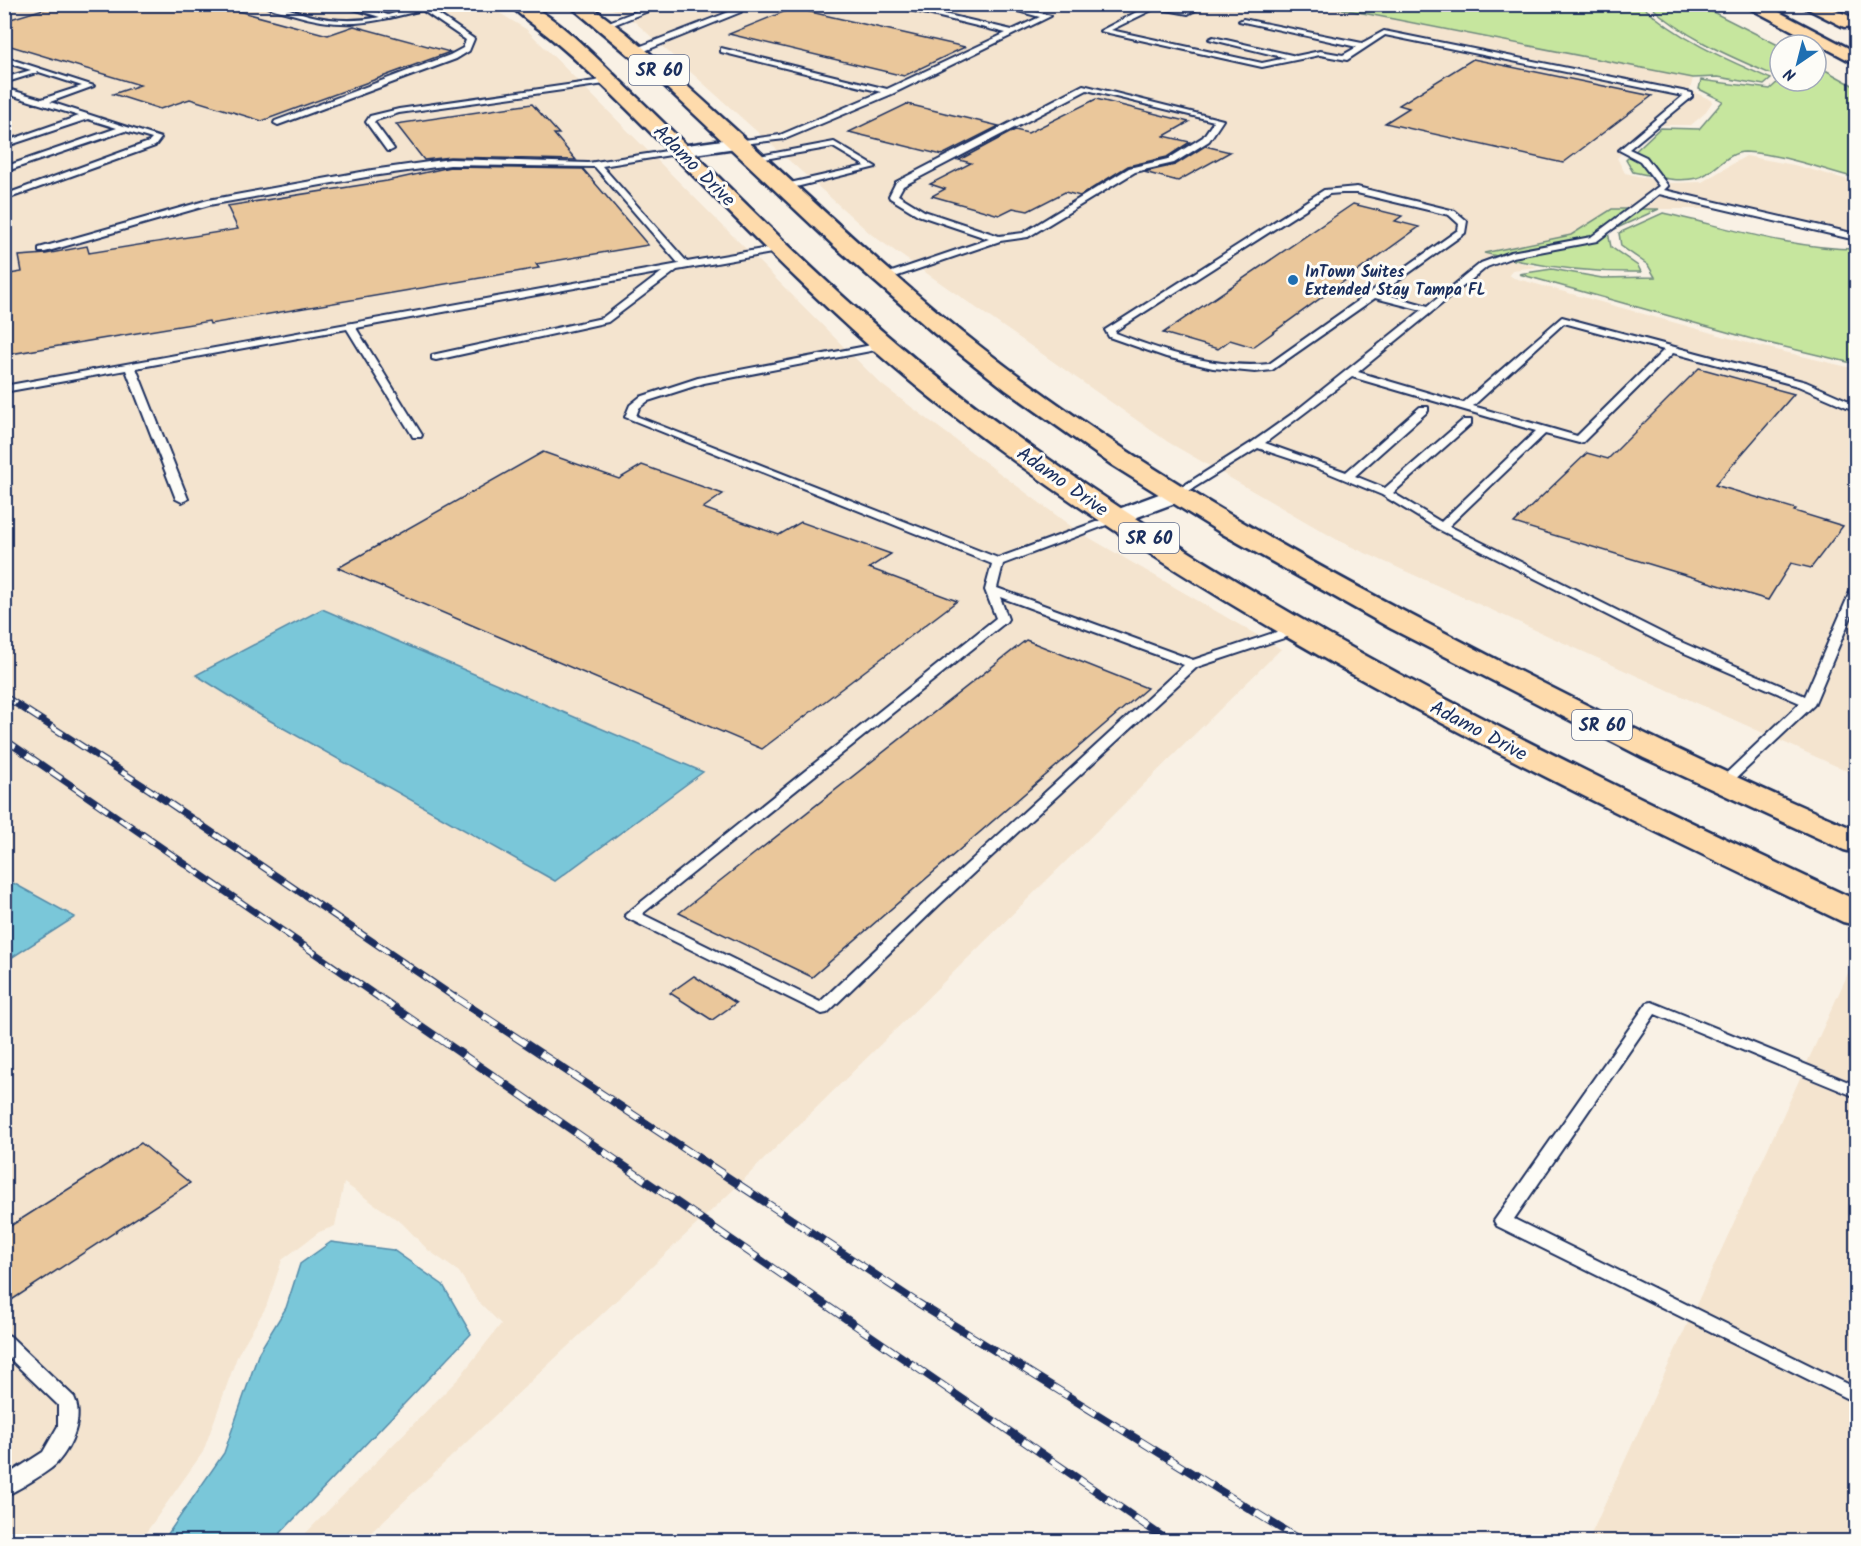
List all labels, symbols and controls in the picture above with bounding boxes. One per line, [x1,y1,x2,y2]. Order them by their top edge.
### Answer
north arrow [1768,33,1828,93]
road number: SR 60 [629,55,689,85]
text: N [1779,61,1802,87]
street label: Adamo Drive [645,118,742,215]
place label: InTown Suites Extended Stay Tampa FL [1305,260,1486,303]
marker: InTown Suites Extended Stay Tampa FL [1286,273,1300,287]
street label: Adamo Drive [1009,439,1115,526]
road number: SR 60 [1119,523,1179,553]
street label: Adamo Drive [1424,693,1532,771]
road number: SR 60 [1572,710,1632,740]

